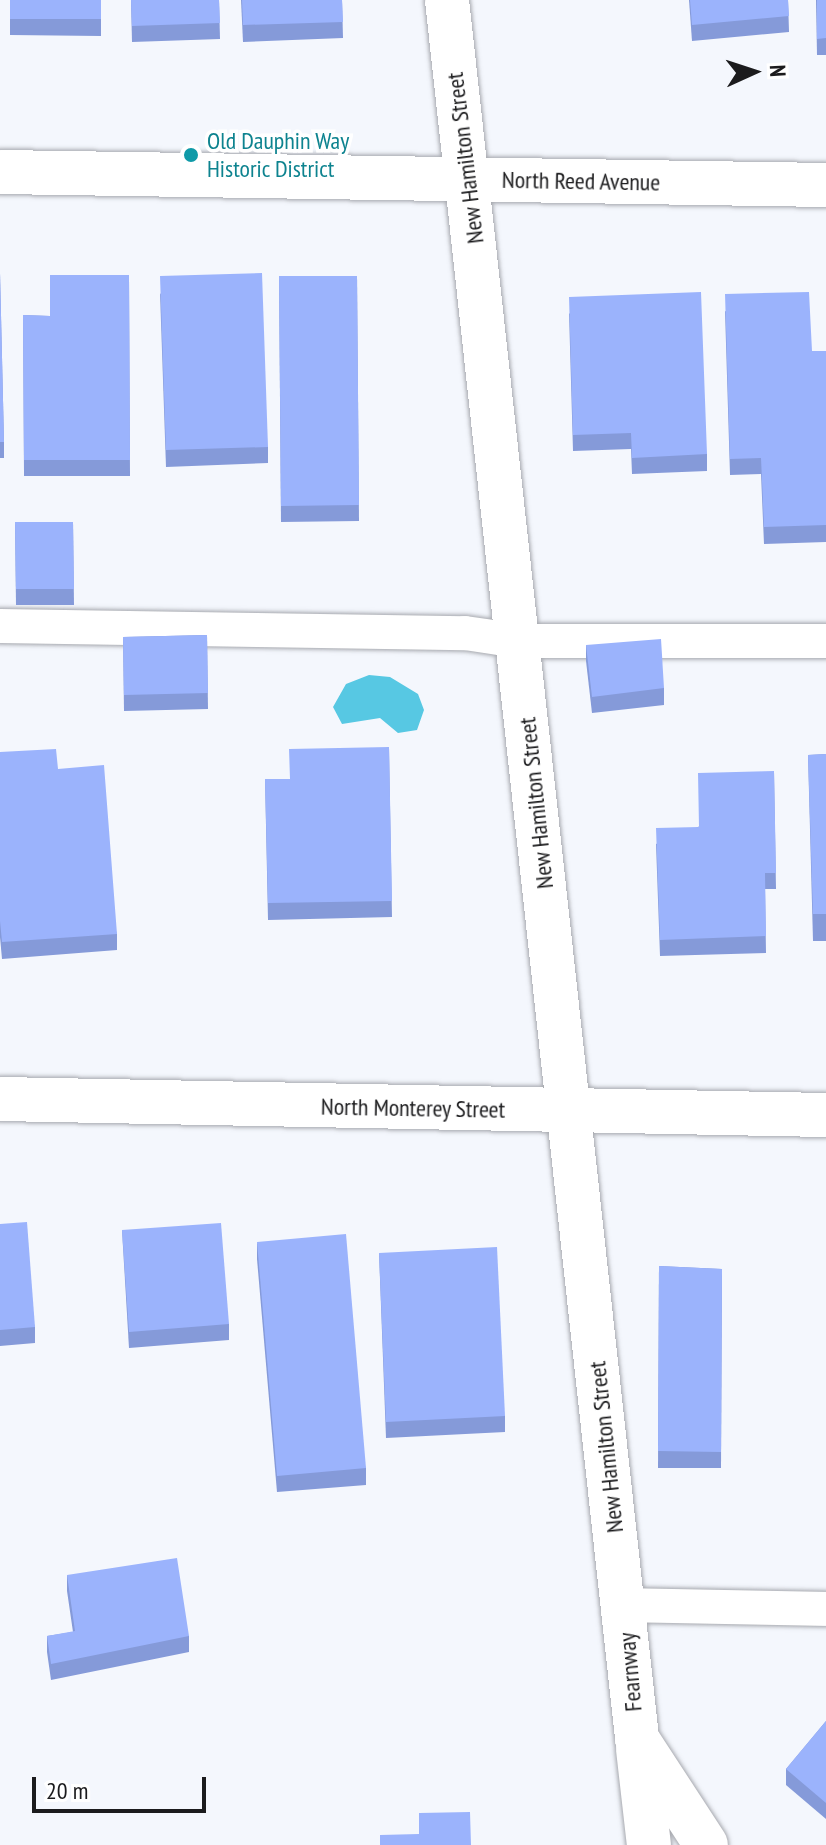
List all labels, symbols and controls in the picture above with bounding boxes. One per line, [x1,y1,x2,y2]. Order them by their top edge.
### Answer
north arrow [714,32,794,112]
text: N [764,64,792,77]
street label: New Hamilton Street [440,70,490,246]
place label: Old Dauphin Way Historic District [207,127,350,183]
marker: Old Dauphin Way Historic District [182,146,200,164]
street label: North Reed Avenue [501,165,661,197]
street label: New Hamilton Street [513,716,559,890]
street label: North Monterey Street [320,1092,506,1124]
street label: New Hamilton Street [583,1360,629,1534]
street label: Fearnway [612,1631,648,1713]
scale bar [36,1761,210,1811]
text: 20 m [46,1775,88,1806]

